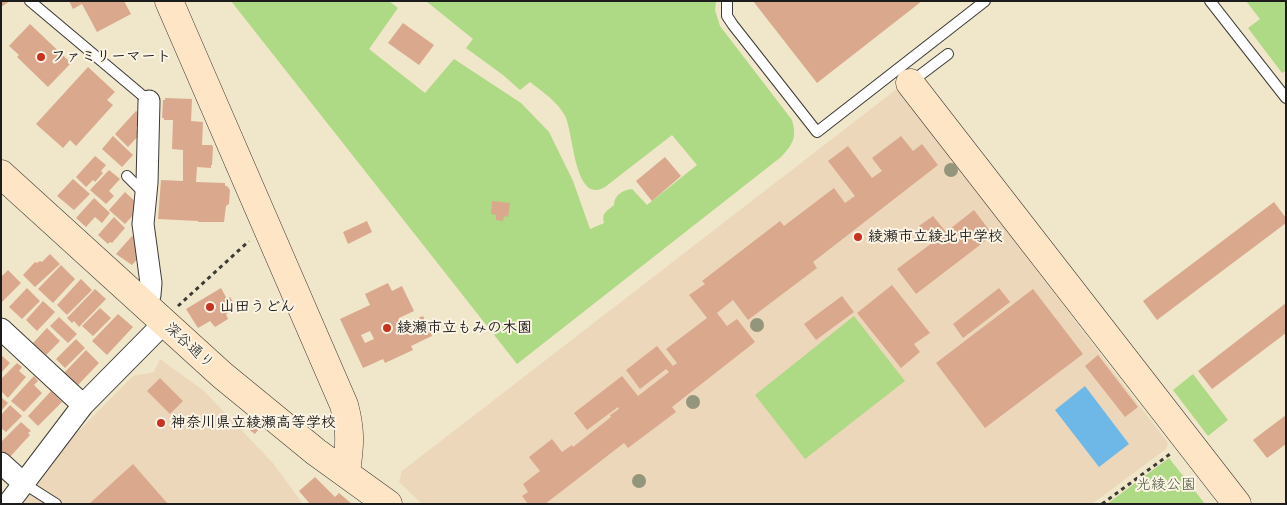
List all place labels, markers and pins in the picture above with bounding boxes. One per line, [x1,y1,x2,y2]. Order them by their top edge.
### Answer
place label: ファミリーマート [51,48,171,66]
marker: ファミリーマート [35,51,47,63]
place label: 綾瀬市立綾北中学校 [868,228,1003,246]
marker: 綾瀬市立綾北中学校 [852,231,864,243]
place label: 山田うどん [220,298,295,316]
marker: 山田うどん [204,301,216,313]
place label: 綾瀬市立もみの木園 [397,319,532,337]
marker: 綾瀬市立もみの木園 [381,322,393,334]
place label: 神奈川県立綾瀬高等学校 [171,414,336,432]
marker: 神奈川県立綾瀬高等学校 [155,417,167,429]

